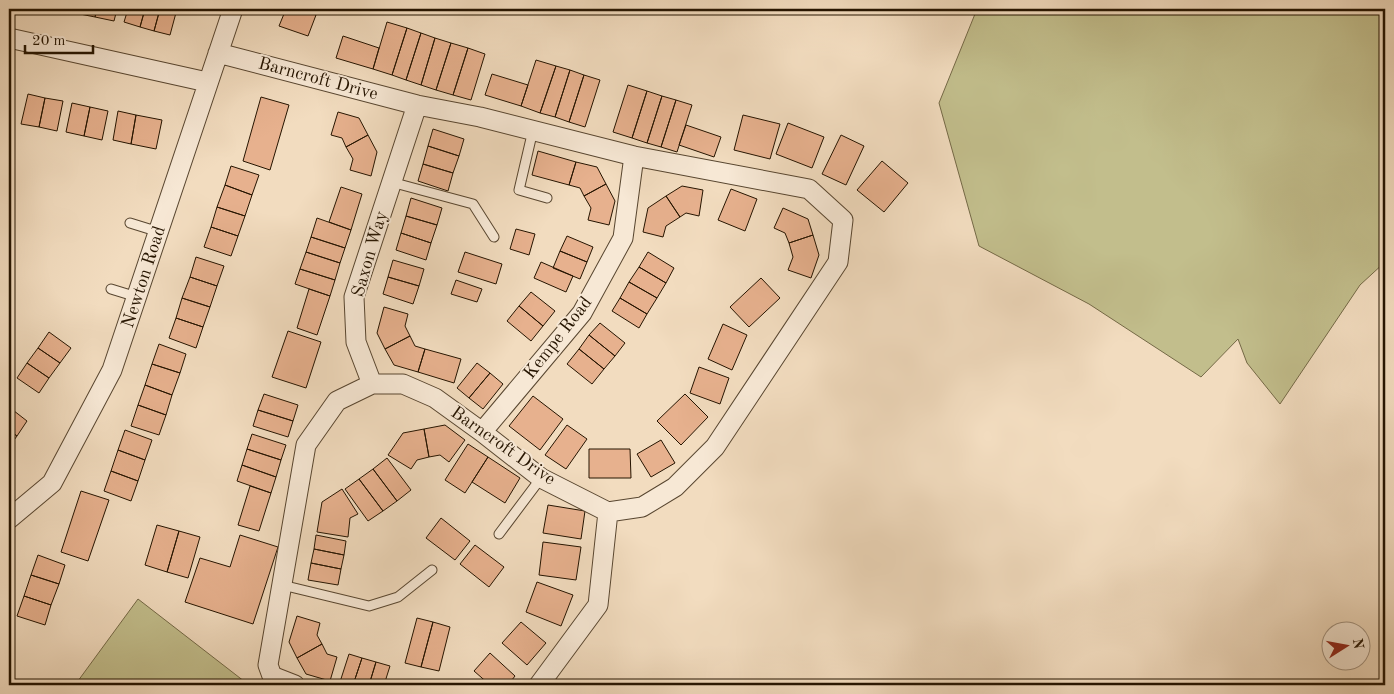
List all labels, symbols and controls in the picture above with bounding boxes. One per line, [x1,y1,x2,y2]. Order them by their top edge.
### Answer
scale bar [25,22,92,54]
text: 20 m [32,34,66,49]
street label: Barncroft Drive [256,54,380,104]
street label: Saxon Way [349,209,391,299]
street label: Newton Road [119,224,169,330]
street label: Kempe Road [520,293,596,383]
street label: Barncroft Drive [447,403,559,489]
north arrow [1322,622,1372,672]
text: N [1350,637,1366,651]

